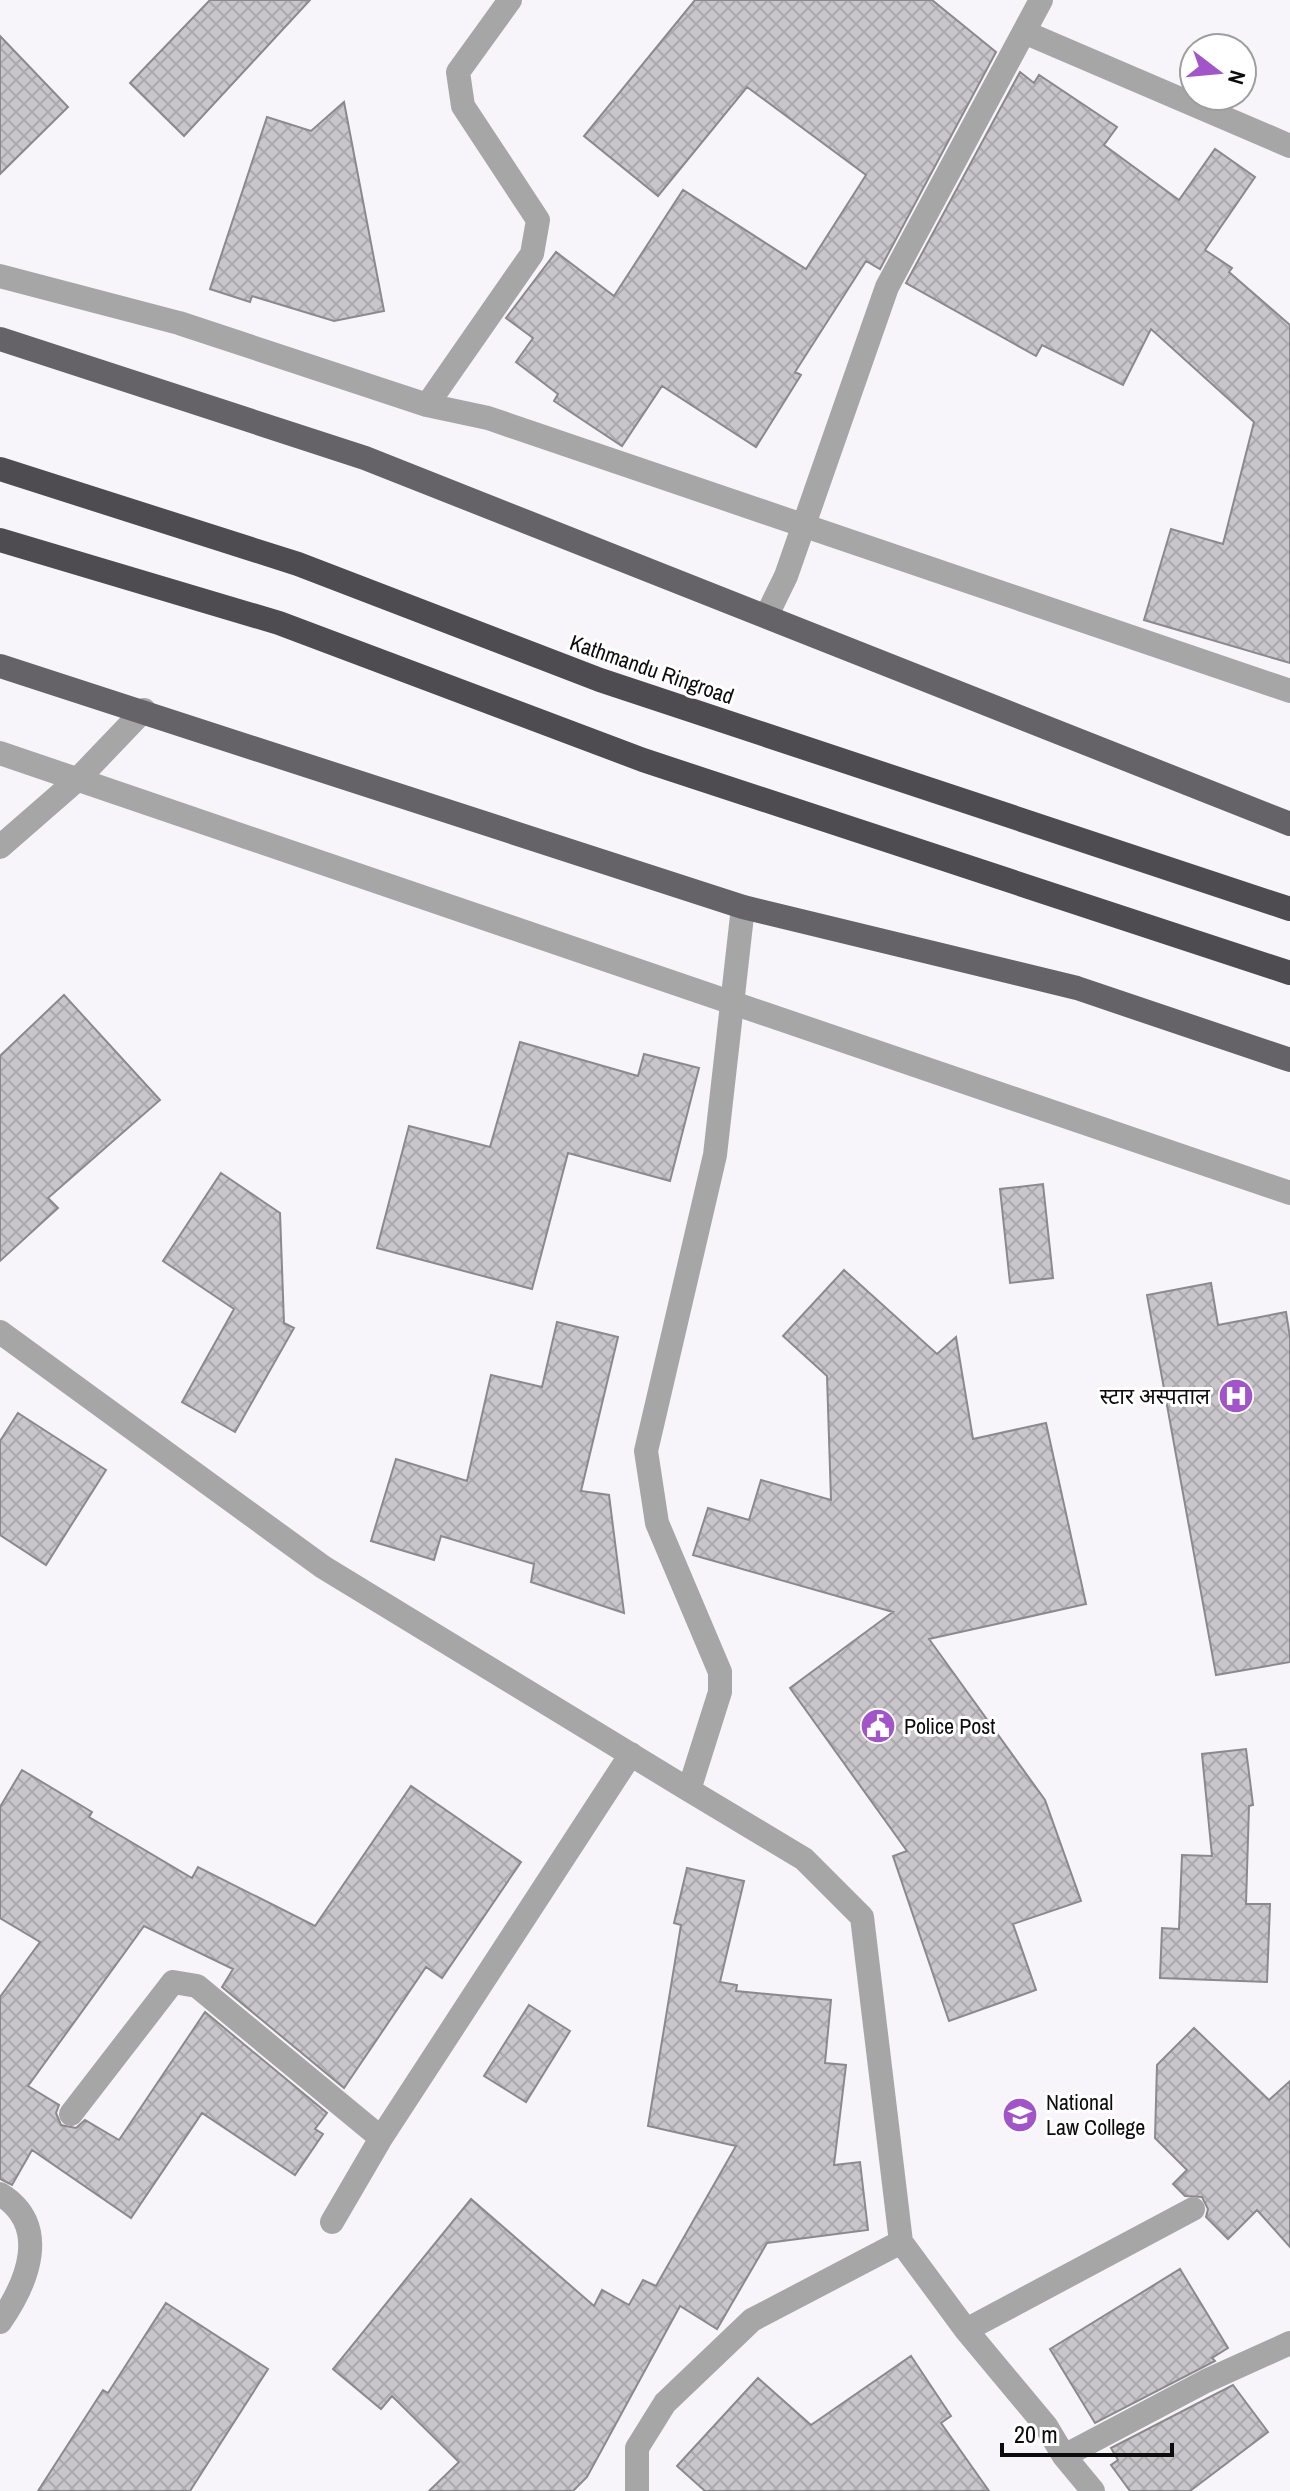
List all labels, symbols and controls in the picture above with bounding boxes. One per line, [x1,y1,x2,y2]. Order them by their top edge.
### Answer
north arrow [1178,32,1258,112]
text: N [1221,67,1253,88]
street label: Kathmandu Ringroad [566,627,738,711]
hospital icon: स्टार अस्पताल [1217,1377,1255,1415]
place label: स्टार अस्पताल [1100,1381,1211,1411]
public building icon: Police Post [859,1707,897,1745]
place label: Police Post [904,1711,995,1741]
place label: National Law College [1046,2087,1145,2142]
school or university icon: National Law College [1001,2096,1039,2134]
scale bar [1002,2407,1172,2457]
text: 20 m [1014,2418,1058,2450]

